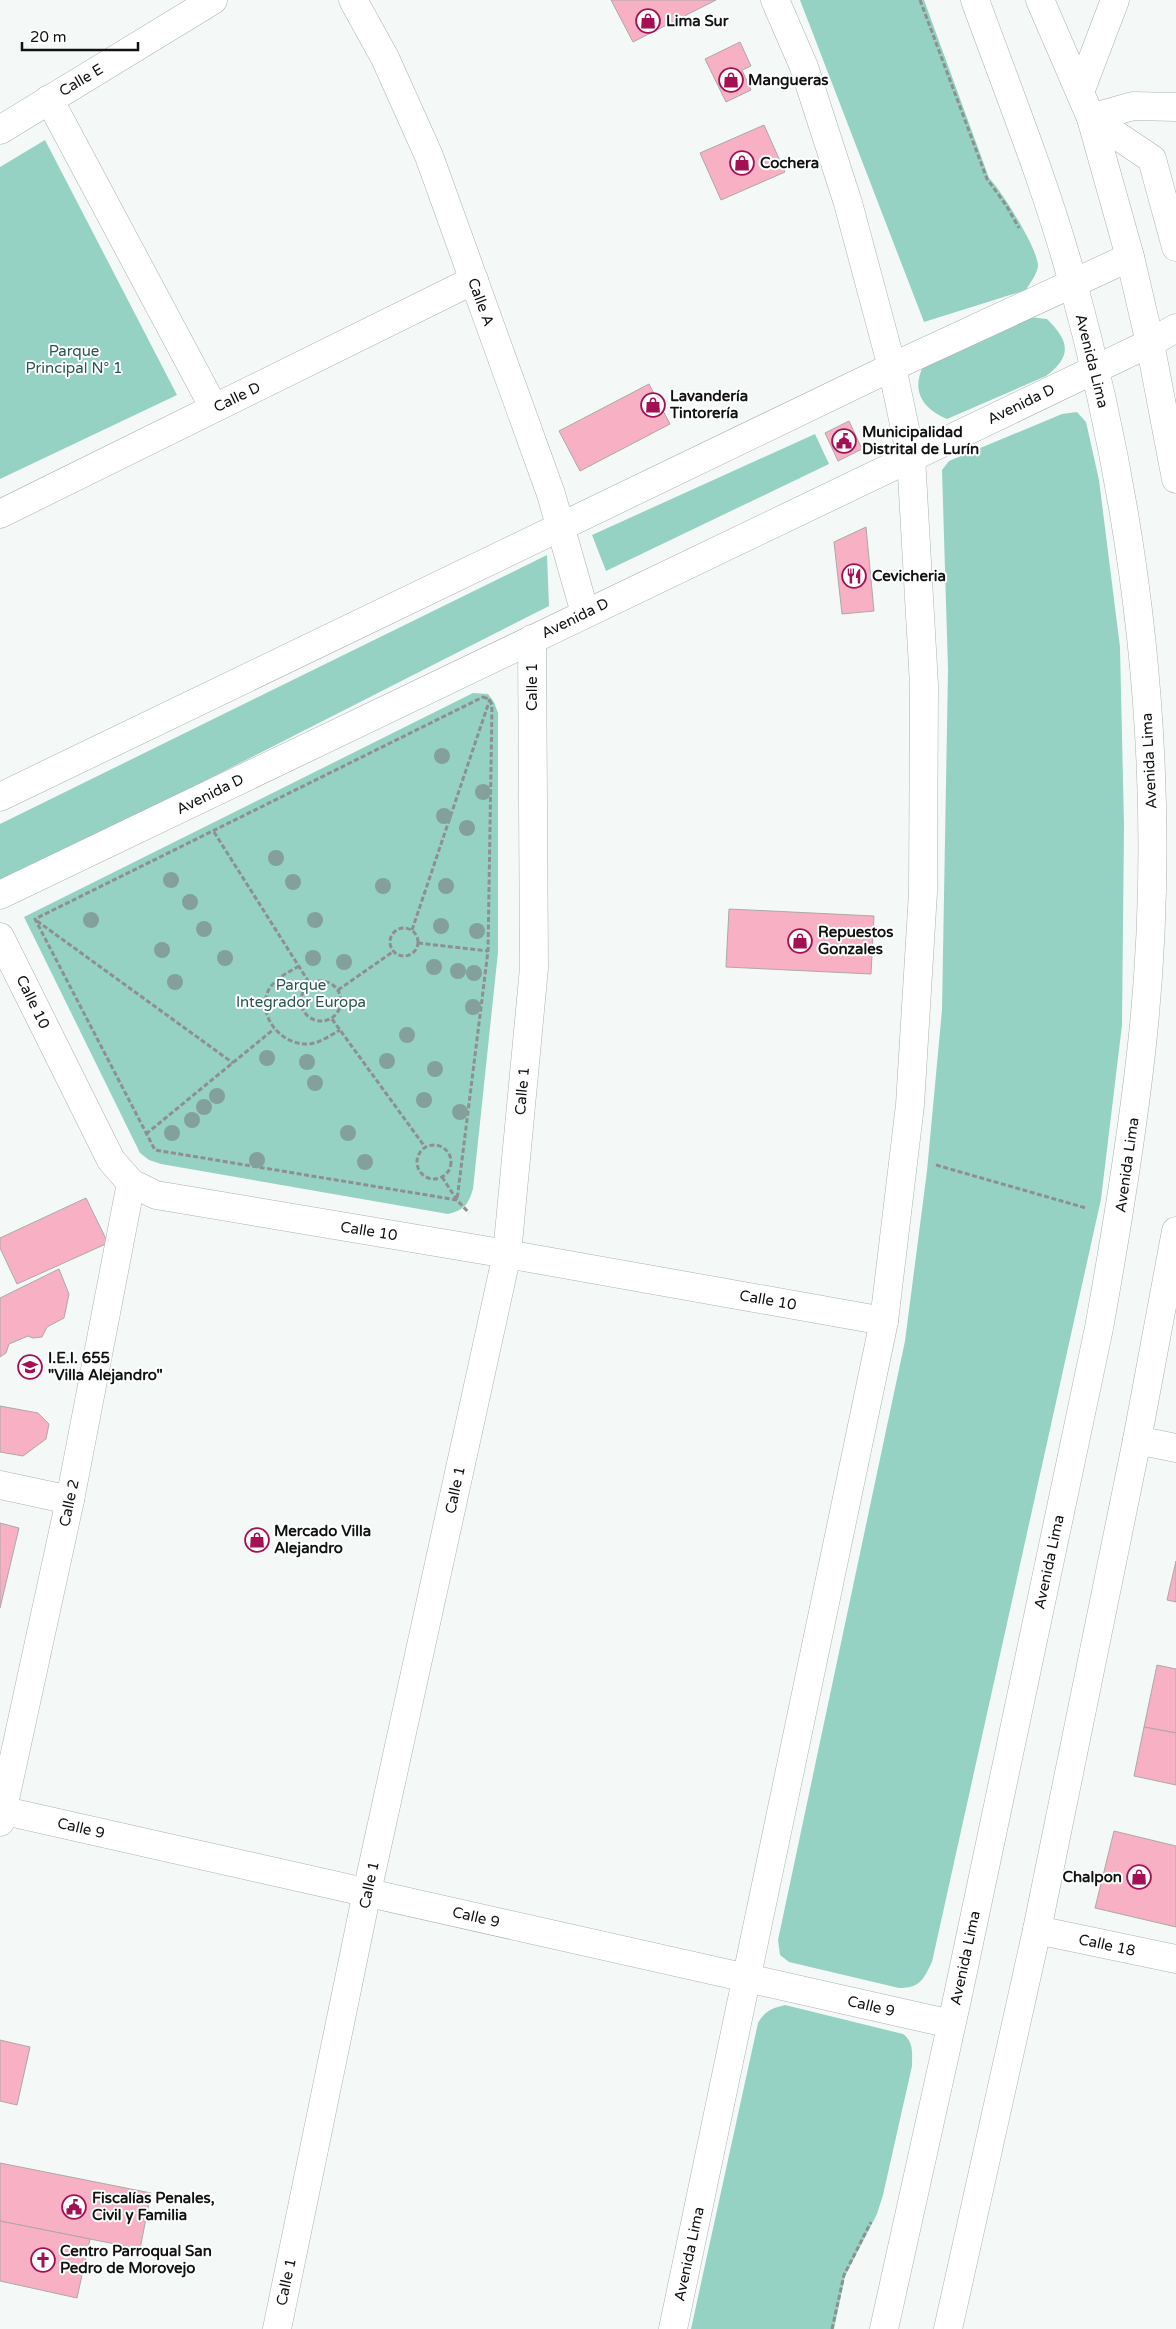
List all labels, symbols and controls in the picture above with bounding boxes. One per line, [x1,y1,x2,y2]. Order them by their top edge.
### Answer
shop icon: Lima Sur [635,8,661,34]
place label: Lima Sur [666,12,729,30]
scale bar [22,20,139,52]
text: 20 m [30,28,67,46]
street label: Calle E [56,60,106,100]
shop icon: Mangueras [718,67,744,93]
place label: Mangueras [748,71,829,90]
shop icon: Cochera [729,150,755,176]
place label: Cochera [760,154,819,172]
street label: Calle A [464,275,498,329]
street label: Avenida Lima [1072,312,1112,410]
park label: Parque Principal N° 1 [26,342,122,377]
street label: Calle D [211,378,263,416]
street label: Avenida D [984,380,1058,428]
place label: Lavandería Tintorería [669,387,748,422]
shop icon: Lavandería Tintorería [640,392,666,418]
place label: Municipalidad Distrital de Lurín [862,423,979,458]
public building icon: Municipalidad Distrital de Lurín [831,428,857,454]
restaurant icon: Cevicheria [841,563,867,589]
place label: Cevicheria [872,567,946,585]
street label: Avenida D [538,594,612,642]
street label: Calle 1 [523,663,541,711]
street label: Avenida Lima [1137,712,1161,810]
street label: Avenida D [173,770,247,818]
place label: Repuestos Gonzales [818,923,893,958]
shop icon: Repuestos Gonzales [787,928,813,954]
street label: Calle 10 [12,972,54,1032]
park label: Parque Integrador Europa [236,976,366,1011]
street label: Calle 1 [511,1066,533,1116]
street label: Avenida Lima [1111,1116,1143,1214]
street label: Calle 10 [339,1218,399,1244]
street label: Calle 10 [738,1286,798,1314]
place label: I.E.I. 655 "Villa Alejandro" [48,1349,163,1385]
school or university icon: I.E.I. 655 "Villa Alejandro" [17,1354,43,1380]
street label: Calle 1 [441,1465,469,1515]
street label: Calle 2 [55,1478,83,1528]
street label: Avenida Lima [1030,1513,1068,1611]
place label: Mercado Villa Alejandro [274,1522,371,1558]
shop icon: Mercado Villa Alejandro [244,1527,270,1553]
street label: Calle 9 [56,1814,106,1842]
street label: Calle 1 [355,1860,383,1910]
shop icon: Chalpon [1126,1864,1152,1890]
place label: Chalpon [1063,1868,1122,1887]
street label: Calle 9 [451,1903,501,1931]
street label: Avenida Lima [946,1909,984,2007]
street label: Calle 18 [1077,1930,1137,1960]
street label: Calle 9 [846,1992,896,2020]
place label: Fiscalías Penales, Civil y Familia [92,2189,215,2225]
public building icon: Fiscalías Penales, Civil y Familia [61,2194,87,2220]
street label: Avenida Lima [670,2205,708,2303]
place label: Centro Parroqual San Pedro de Morovejo [60,2242,212,2278]
church icon: Centro Parroqual San Pedro de Morovejo [30,2247,56,2273]
street label: Calle 1 [272,2257,300,2307]

